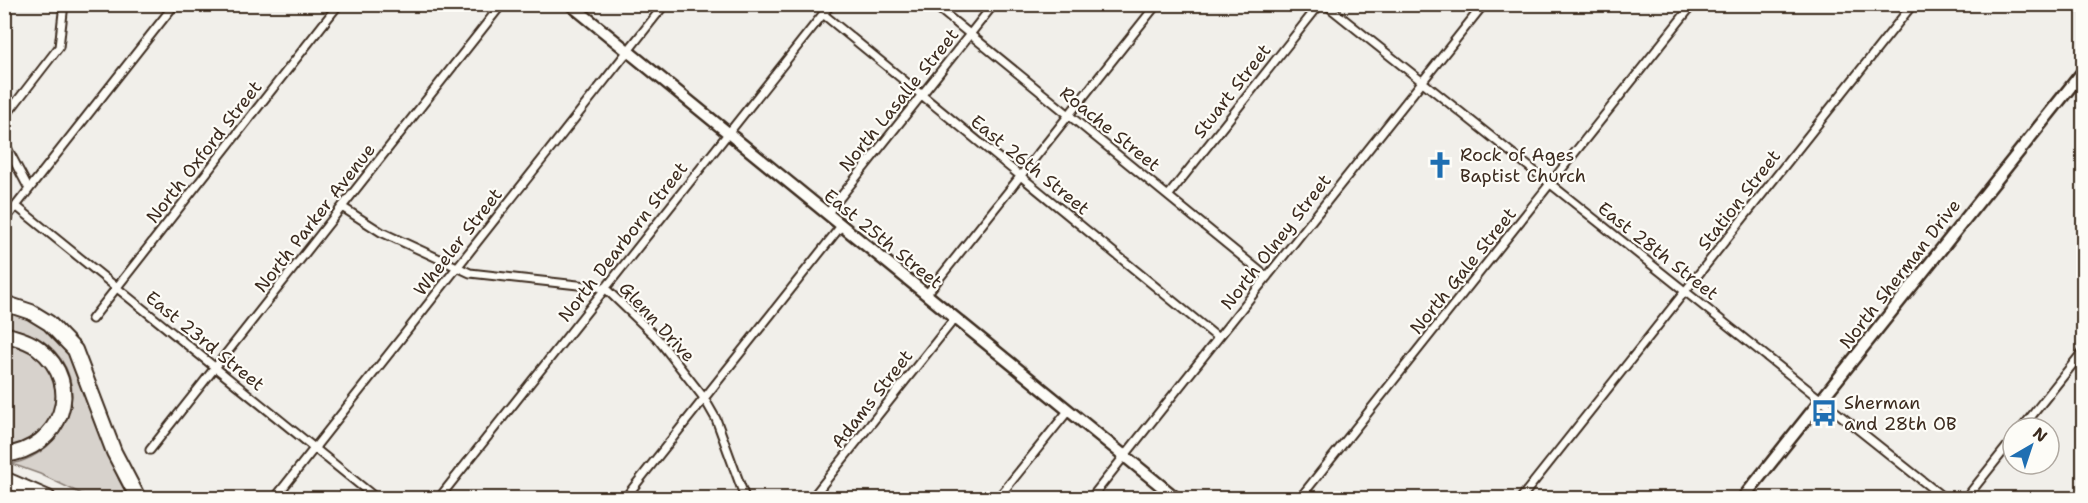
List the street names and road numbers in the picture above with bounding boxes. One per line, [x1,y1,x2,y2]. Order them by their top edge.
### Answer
street label: North Lasalle Street [834,23,964,177]
street label: Stuart Street [1188,39,1276,143]
street label: North Oxford Street [141,76,267,228]
street label: Roache Street [1055,81,1165,177]
street label: East 26th Street [966,110,1095,221]
street label: North Parker Avenue [249,138,381,298]
street label: Station Street [1692,145,1786,255]
street label: North Dearborn Street [553,157,693,327]
street label: North Olney Street [1215,169,1337,315]
street label: Wheeler Street [408,183,508,301]
street label: East 25th Street [819,184,947,294]
street label: North Sherman Drive [1834,194,1966,354]
street label: East 28th Street [1593,196,1723,306]
street label: North Gale Street [1404,203,1522,339]
street label: Glenn Drive [614,277,700,367]
street label: East 23rd Street [140,286,270,397]
street label: Adams Street [826,345,918,453]

